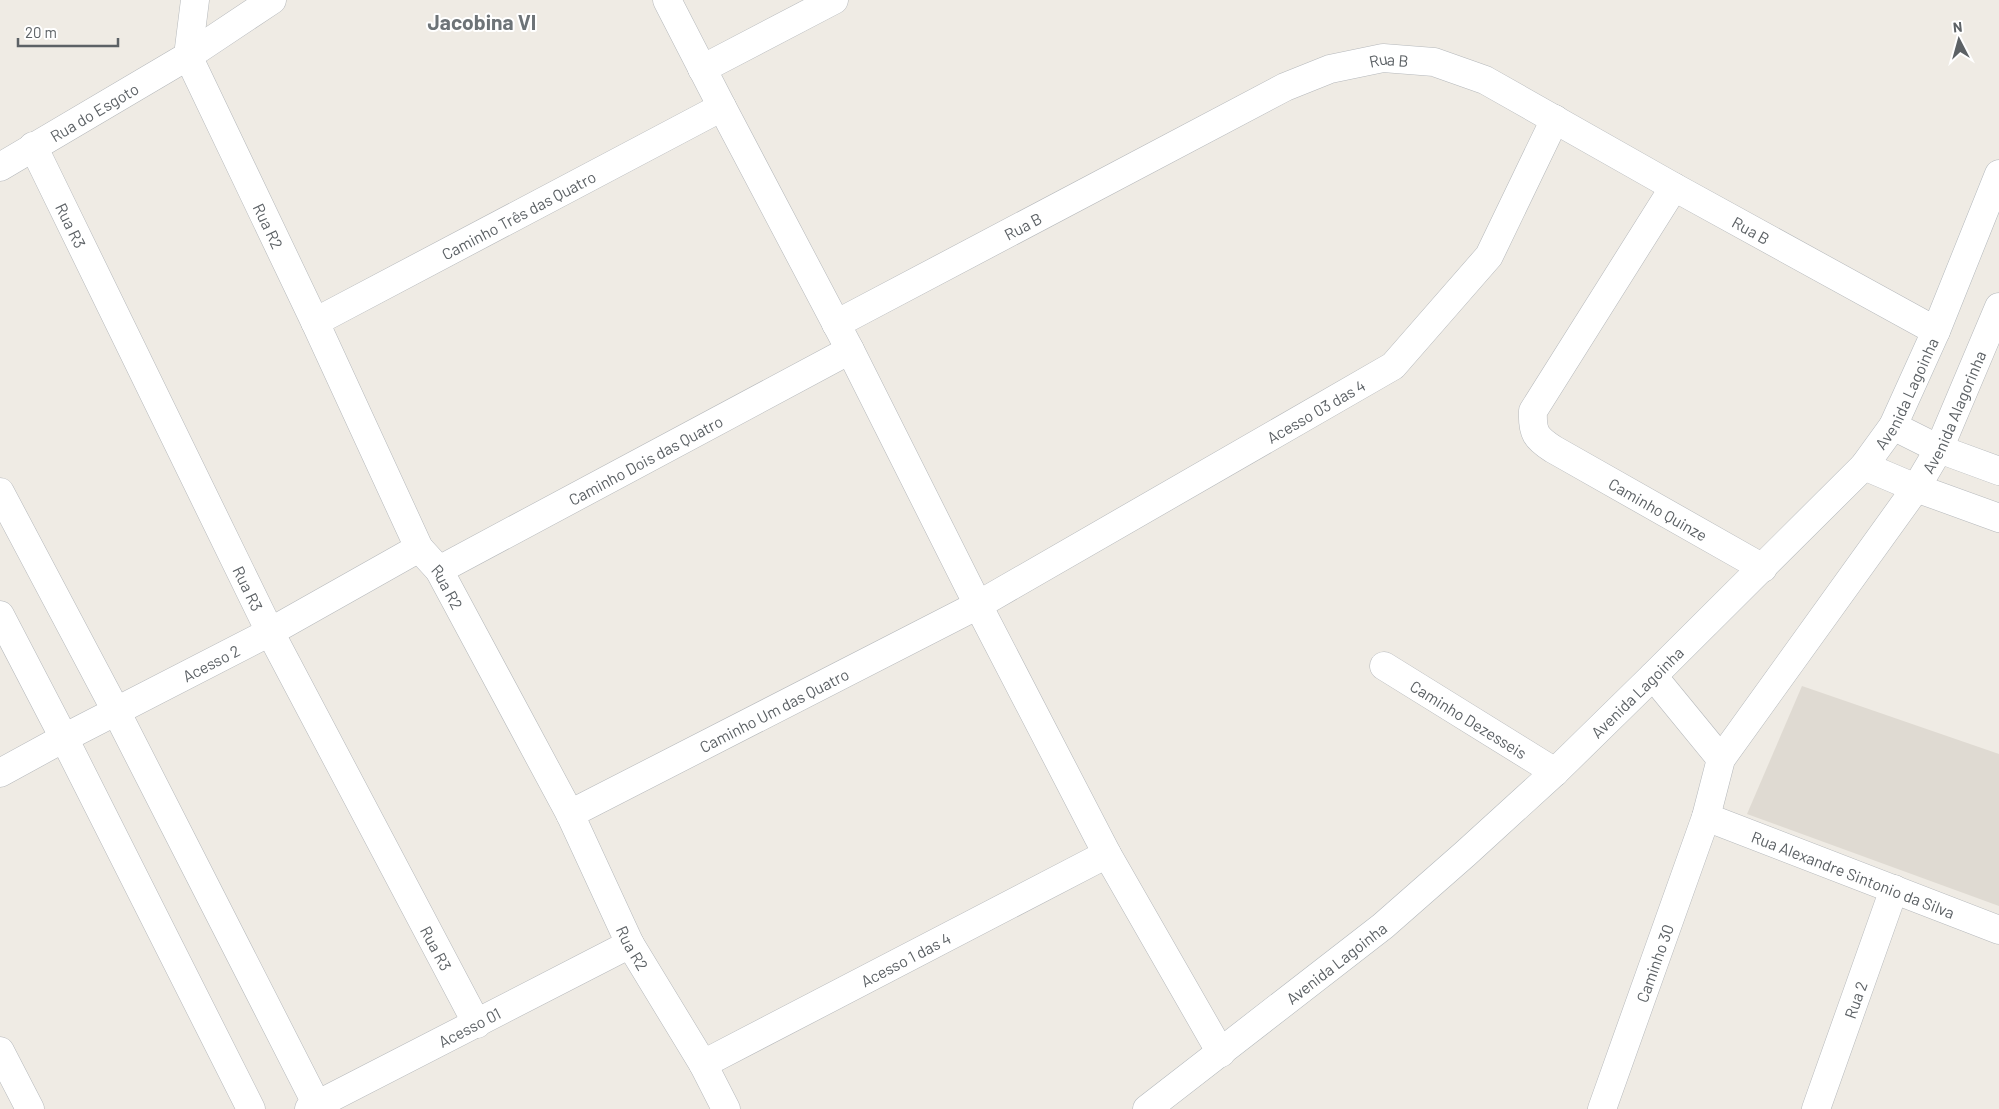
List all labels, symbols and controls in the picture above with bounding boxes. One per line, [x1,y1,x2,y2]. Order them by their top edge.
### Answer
district label: Jacobina VI [428,9,536,34]
scale bar [18,15,118,47]
north arrow [1934,15,1984,65]
text: N [1952,18,1963,36]
text: 20 m [25,23,57,41]
street label: Rua B [1367,48,1409,70]
street label: Rua do Esgoto [46,78,141,145]
street label: Caminho Três das Quatro [438,166,599,263]
street label: Rua R3 [53,199,91,251]
street label: Rua R2 [250,200,288,251]
street label: Rua B [1001,208,1045,243]
street label: Rua B [1729,212,1773,247]
street label: Avenida Lagoinha [1870,334,1941,452]
street label: Avenida Alagorinha [1918,348,1989,476]
street label: Acesso 03 das 4 [1263,375,1368,446]
street label: Caminho Dois das Quatro [565,411,726,509]
street label: Caminho Quinze [1606,473,1711,544]
street label: Rua R2 [428,560,468,612]
street label: Rua R3 [230,563,268,614]
street label: Acesso 2 [179,640,243,685]
street label: Avenida Lagoinha [1587,642,1687,741]
street label: Caminho Um das Quatro [696,664,852,756]
street label: Caminho Dezesseis [1407,675,1531,762]
street label: Rua Alexandre Sintonio da Silva [1749,826,1958,922]
street label: Avenida Lagoinha [1282,918,1390,1007]
street label: Caminho 30 [1631,921,1677,1005]
street label: Rua R3 [417,922,456,974]
street label: Rua R2 [613,922,653,973]
street label: Acesso 1 das 4 [857,928,954,990]
street label: Rua 2 [1839,978,1870,1021]
street label: Acesso 01 [435,1003,503,1051]

